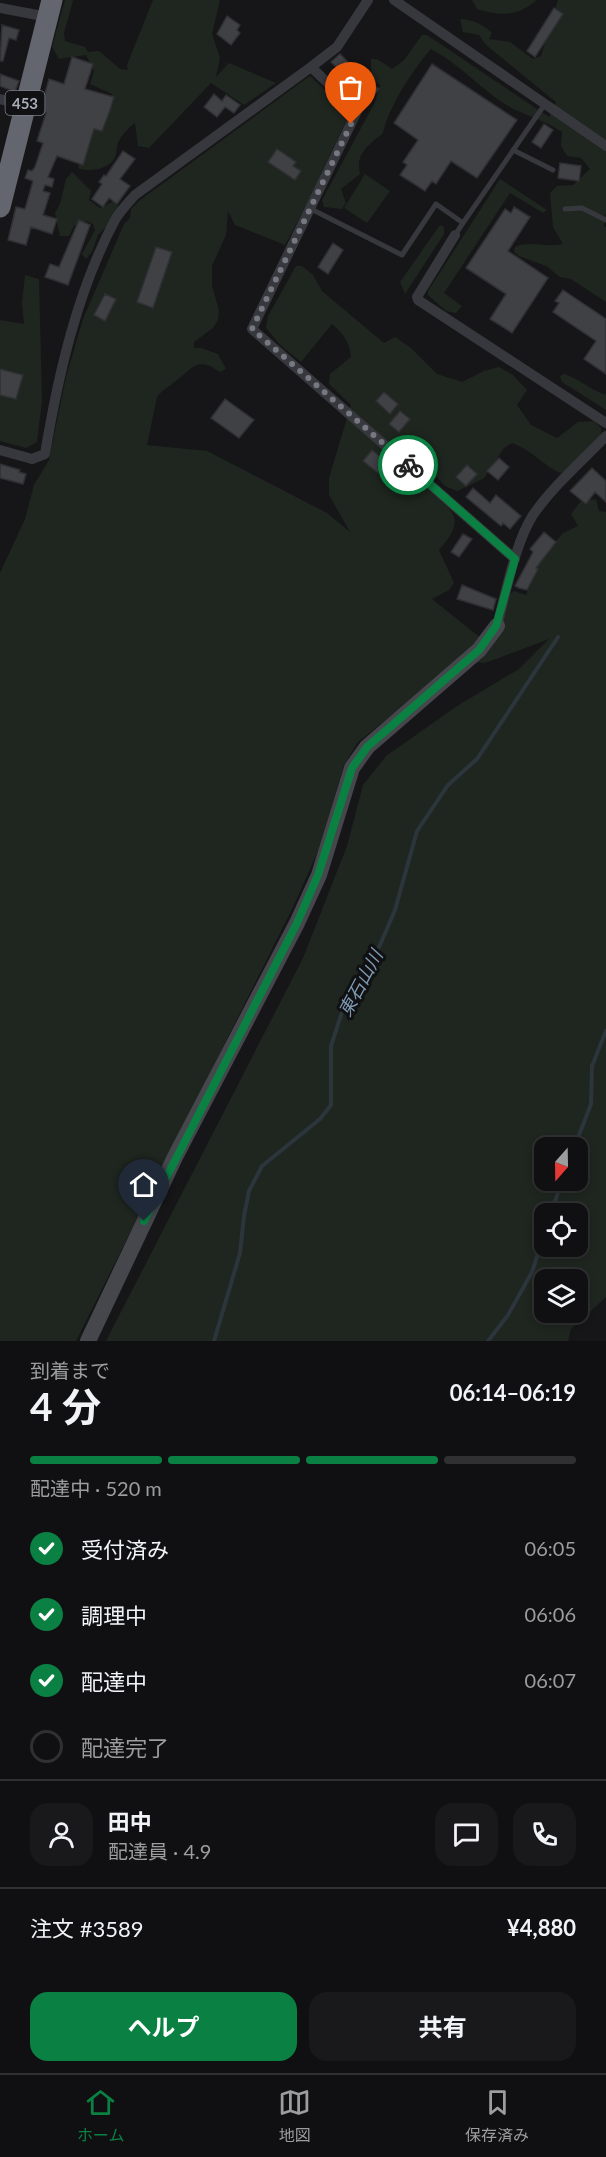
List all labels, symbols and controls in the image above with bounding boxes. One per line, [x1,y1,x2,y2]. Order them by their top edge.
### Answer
pin [325,62,376,124]
icon: bag [334,71,367,104]
road number: 453 [6,91,44,115]
courier [378,435,438,495]
icon: bike [392,449,425,482]
water label: 東石山川 [333,944,388,1020]
north arrow [534,1137,588,1191]
map controls [534,1137,588,1323]
pin [118,1159,169,1221]
icon: home [127,1168,160,1201]
button: locate [534,1203,588,1257]
button: layers [534,1269,588,1323]
text: 到着まで [30,1358,110,1382]
text: 06:14–06:19 [450,1379,576,1406]
text: 4 分 [30,1383,101,1429]
text: 配達中 · 520 m [30,1476,162,1500]
icon: check [30,1532,63,1565]
text: 受付済み [81,1536,169,1563]
text: 06:05 [525,1536,576,1560]
icon: check [30,1598,63,1631]
text: 調理中 [81,1602,147,1629]
text: 06:06 [525,1602,576,1626]
icon: check [30,1664,63,1697]
text: 配達中 [81,1668,147,1695]
text: 06:07 [525,1668,576,1692]
text: 配達完了 [81,1734,169,1761]
button: person [30,1803,93,1866]
button: chat [435,1803,498,1866]
button: phone [513,1803,576,1866]
text: 田中 [108,1808,152,1835]
text: 配達員 · 4.9 [108,1839,211,1863]
text: ¥4,880 [507,1914,576,1941]
text: 注文 #3589 [30,1915,143,1942]
button: ヘルプ [30,1992,297,2061]
button: 共有 [309,1992,576,2061]
tab: ホーム [77,2086,124,2146]
tab: 地図 [278,2086,311,2146]
tab: 保存済み [465,2086,529,2146]

